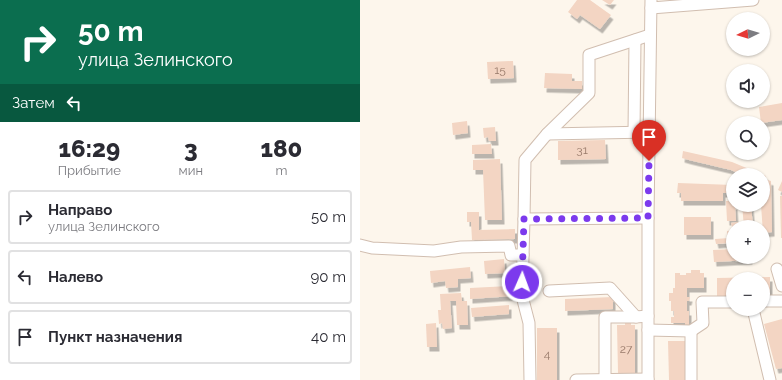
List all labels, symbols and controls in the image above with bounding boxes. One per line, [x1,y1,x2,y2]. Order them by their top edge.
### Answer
north arrow [726,12,770,56]
map controls [726,12,770,316]
text: 50 m [78,15,144,48]
icon: right [12,16,64,68]
text: улица Зелинского [78,49,233,70]
house number: 15 [494,63,506,77]
button: sound [726,64,770,108]
icon: left [63,92,85,114]
text: Затем [12,94,55,112]
button: search [726,116,770,160]
pin [632,120,666,161]
icon: arrive [638,126,660,148]
text: 16:29 [58,134,120,163]
text: 3 [184,134,198,163]
text: 180 [261,134,302,163]
house number: 31 [576,143,588,157]
text: Прибытие [58,163,121,178]
text: мин [179,163,203,178]
text: m [276,163,287,178]
button: layers [726,168,770,212]
text: Направо [48,201,112,219]
icon: right [14,206,36,228]
text: 50 m [311,208,346,226]
text: улица Зелинского [48,219,160,234]
button: + [726,220,770,264]
position arrow [501,261,543,303]
icon: left [14,266,36,288]
text: Налево [48,268,103,286]
text: 90 m [310,268,346,286]
button: − [726,272,770,316]
icon: arrive [14,326,36,348]
text: Пункт назначения [48,328,182,346]
text: 40 m [311,328,346,346]
house number: 27 [620,342,633,356]
house number: 4 [544,347,551,361]

